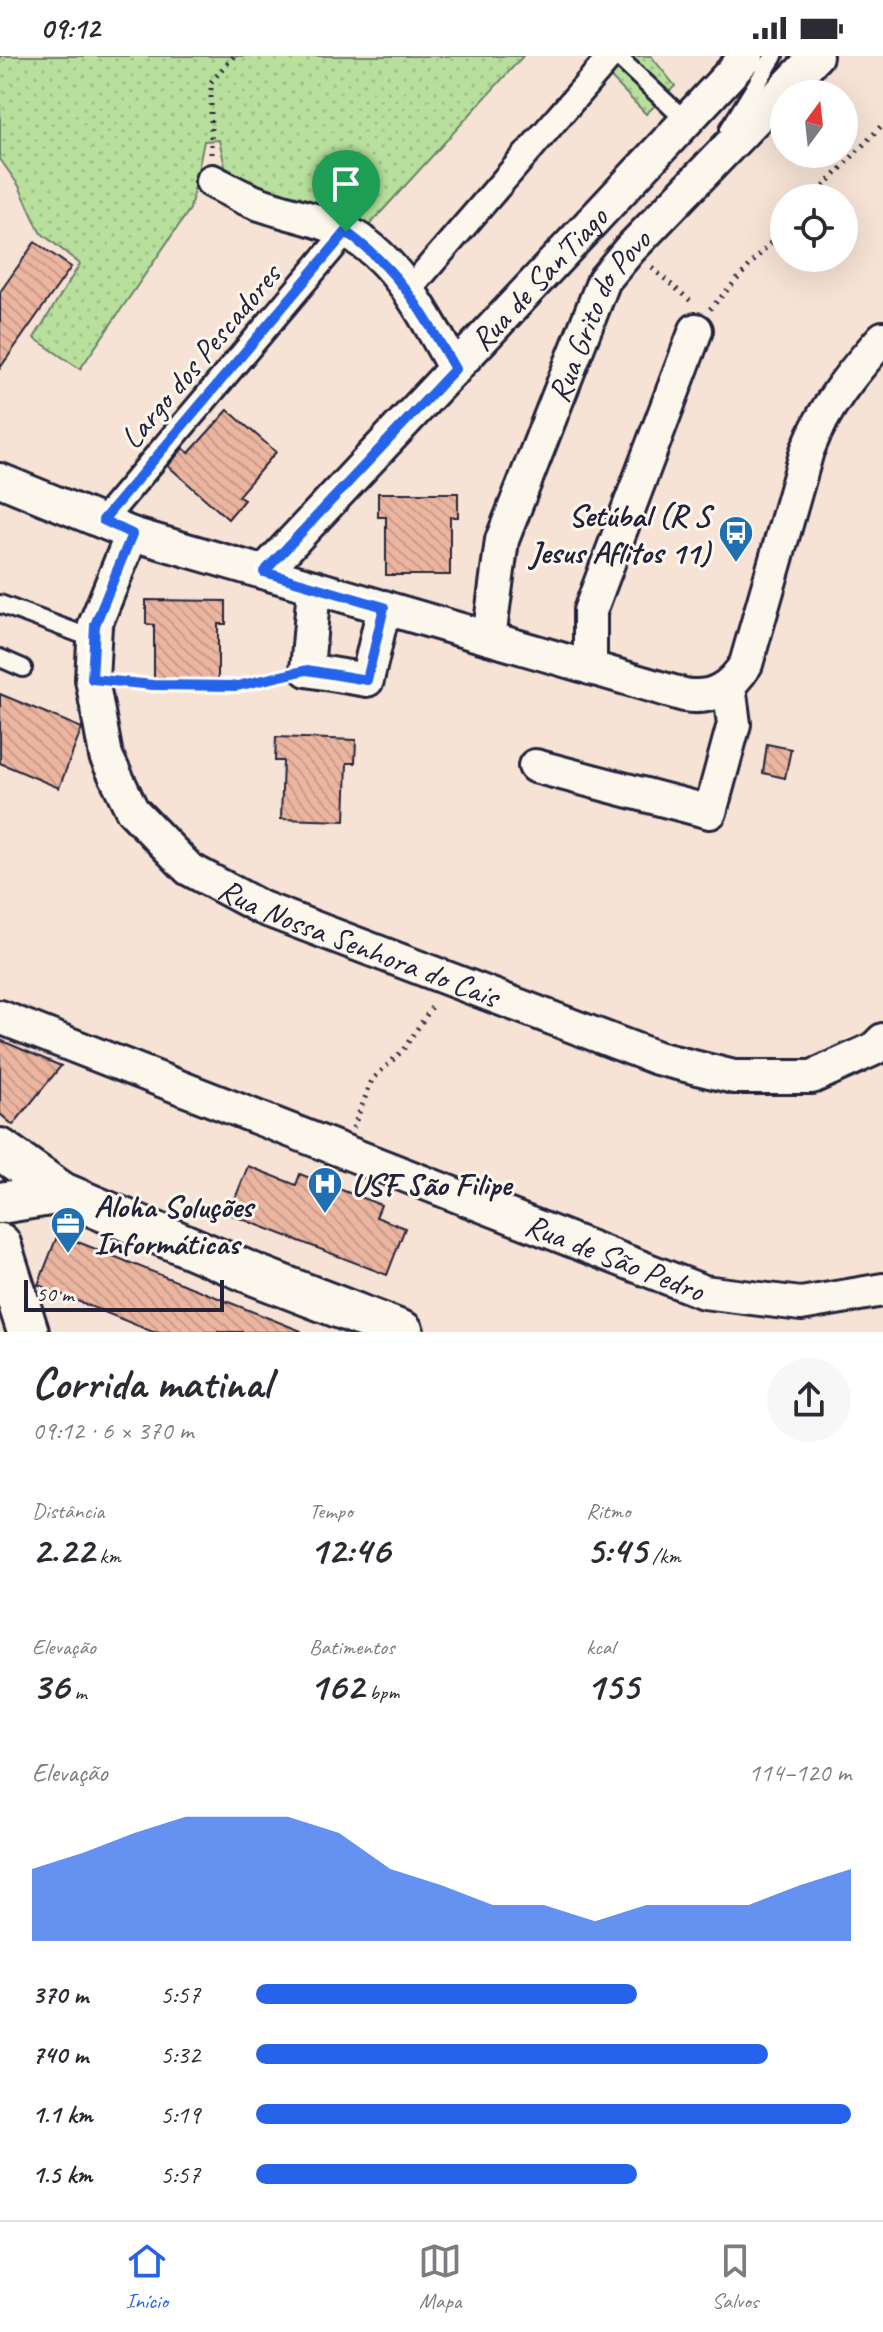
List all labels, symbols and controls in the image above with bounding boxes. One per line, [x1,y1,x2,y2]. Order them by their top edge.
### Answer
text: 09:12 [40,9,100,47]
north arrow [770,80,858,168]
map controls [770,80,858,272]
pin [312,150,380,232]
icon: arrive [324,162,368,206]
button: locate [770,184,858,272]
street label: Rua de San'Tiago [462,197,618,360]
street label: Rua Grito do Povo [538,219,661,408]
street label: Largo dos Pescadores [111,253,292,457]
place label: Setúbal (R S Jesus Aflitos 11) [528,495,715,573]
bus stop icon: Setúbal (R S Jesus Aflitos 11) [717,514,755,564]
street label: Rua Nossa Senhora do Cais [211,869,507,1018]
place label: USF São Filipe [351,1164,514,1205]
hospital icon: USF São Filipe [306,1165,344,1215]
place label: Aloha Soluções Informáticas [94,1186,256,1264]
street label: Rua de São Pedro [519,1204,711,1312]
office icon: Aloha Soluções Informáticas [49,1205,87,1255]
scale bar [24,1276,224,1312]
text: 50 m [36,1280,73,1308]
text: Corrida matinal [32,1356,270,1411]
button: share [767,1358,851,1442]
text: 09:12 · 6 × 370 m [32,1414,193,1447]
text: Distância [32,1497,104,1525]
text: Tempo [309,1497,353,1525]
text: Ritmo [586,1497,630,1525]
text: 2.22 [32,1525,94,1575]
text: 12:46 [309,1525,390,1575]
text: 5:45 [586,1525,647,1575]
text: km [94,1542,121,1570]
text: /km [647,1542,681,1570]
text: Elevação [32,1633,96,1661]
text: Batimentos [309,1633,395,1661]
text: kcal [586,1633,615,1661]
text: 36 [32,1661,69,1711]
text: 162 [309,1661,364,1711]
text: 155 [586,1661,639,1711]
text: m [69,1678,87,1706]
text: bpm [364,1678,399,1706]
text: Elevação [32,1756,107,1789]
text: 114–120 m [748,1756,851,1789]
text: 370 m [32,1978,88,2011]
text: 5:57 [160,1978,200,2011]
text: 740 m [32,2038,88,2071]
text: 5:32 [160,2038,200,2071]
text: 1.1 km [32,2098,92,2131]
text: 5:19 [160,2098,200,2131]
text: 1.5 km [32,2158,92,2191]
text: 5:57 [160,2158,200,2191]
tab: Início [125,2239,169,2315]
tab: Mapa [418,2239,462,2315]
tab: Salvos [712,2239,758,2315]

